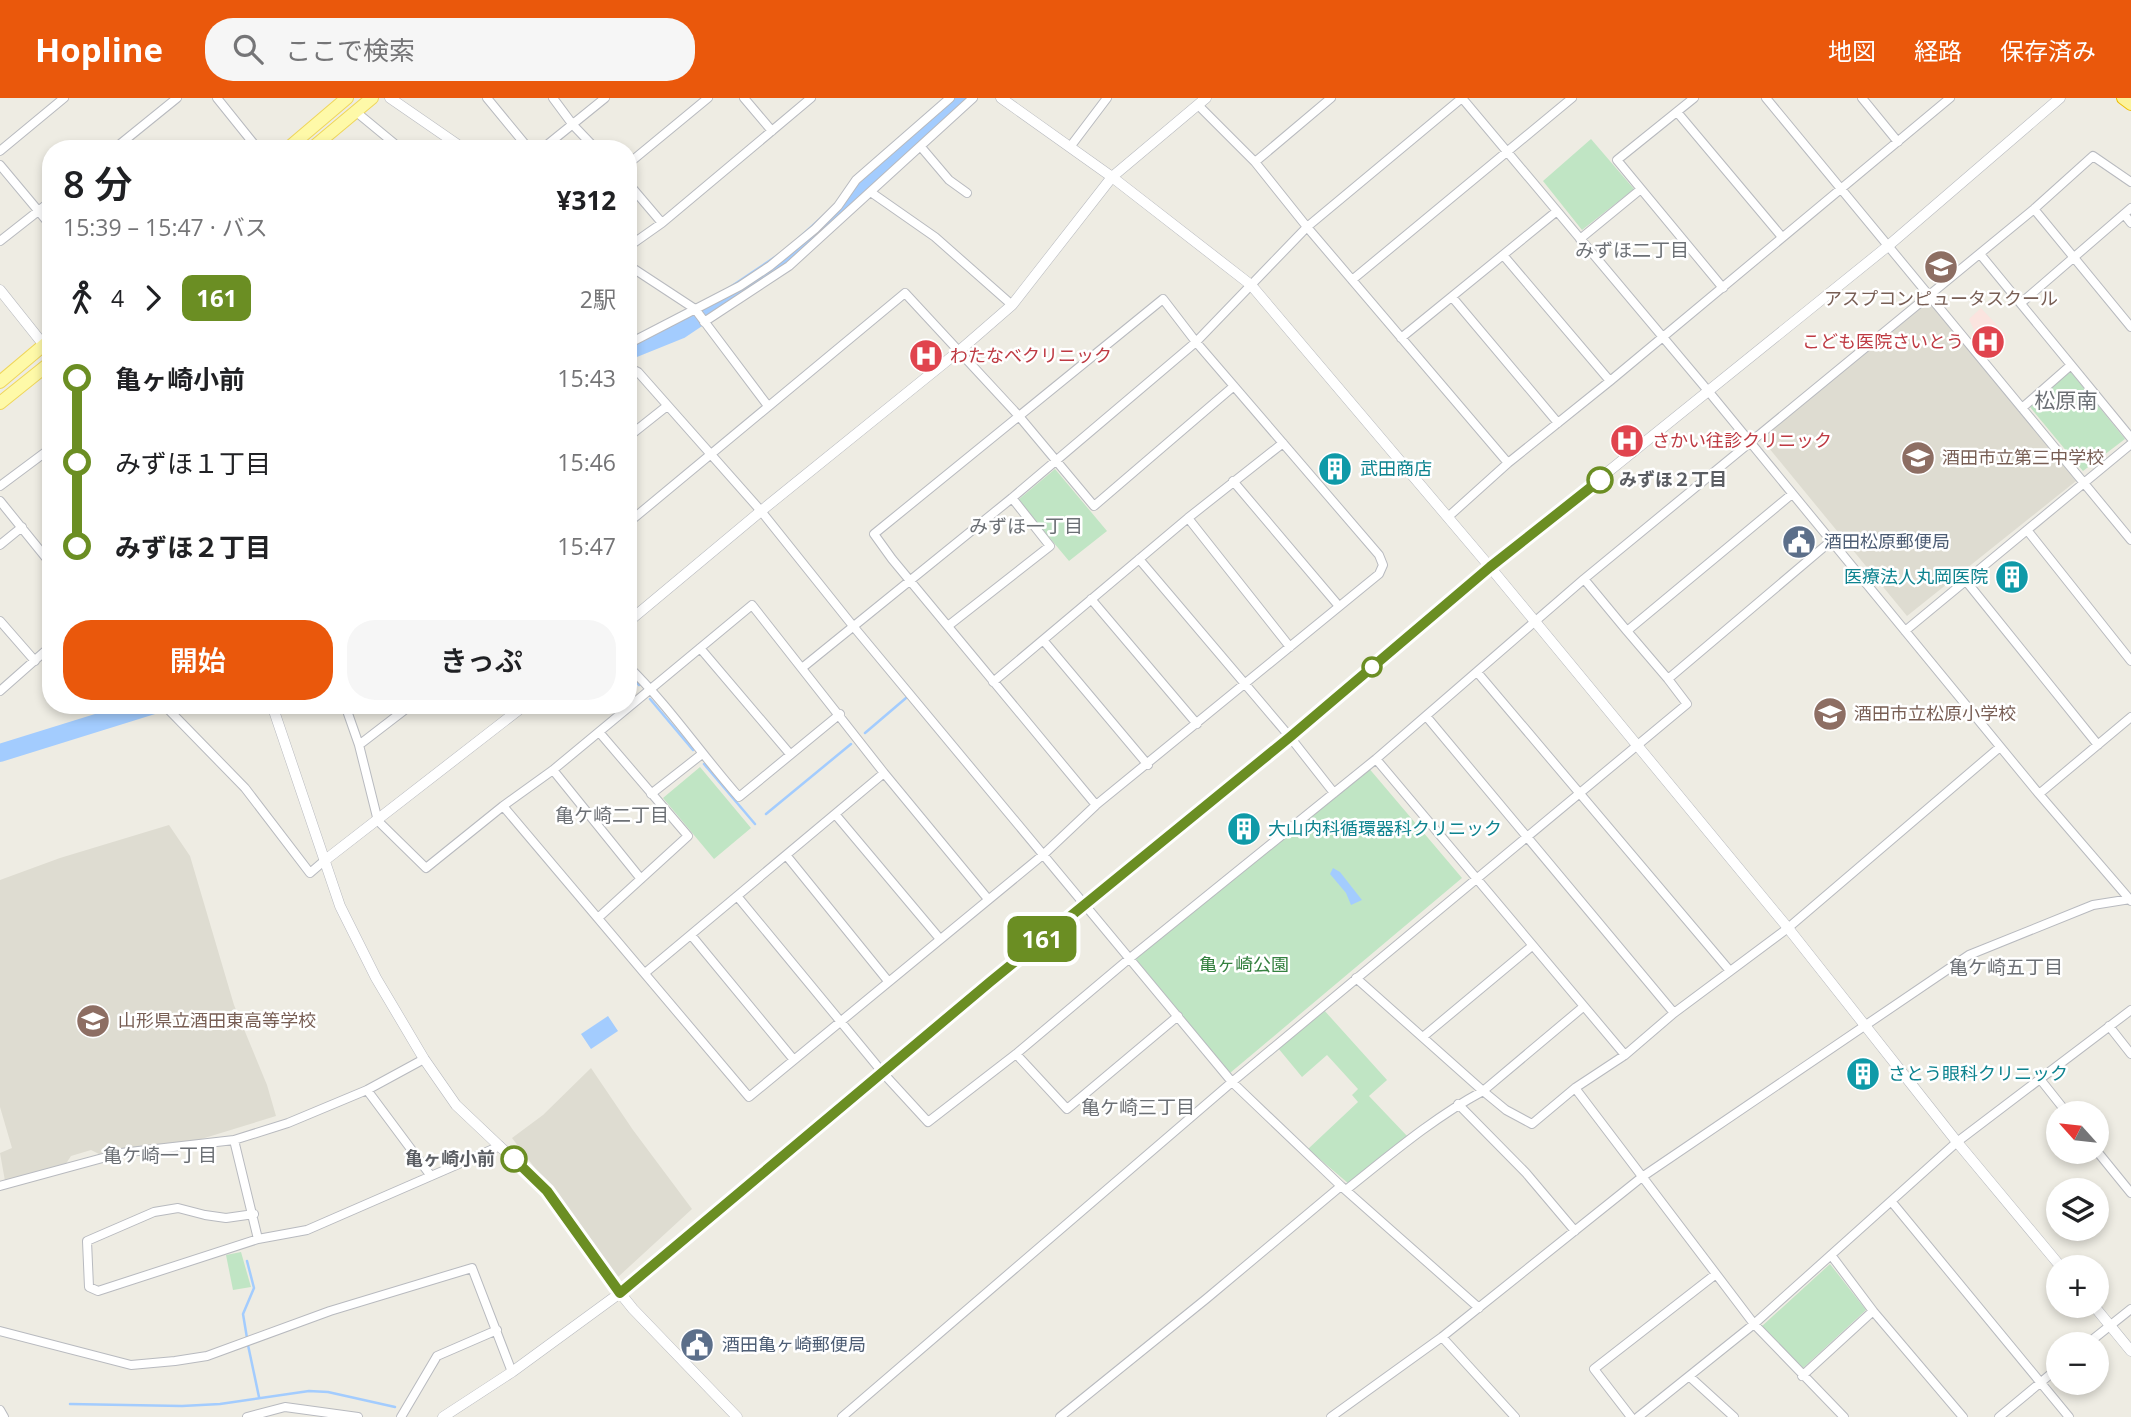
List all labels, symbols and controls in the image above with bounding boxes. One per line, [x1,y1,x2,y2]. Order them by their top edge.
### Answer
search box [205,18,695,81]
text: Hopline [35,27,163,72]
icon: search [229,30,267,68]
text: ここで検索 [285,32,415,68]
text: 地図 [1828,34,1876,67]
text: 経路 [1914,34,1962,67]
text: 保存済み [2000,34,2096,67]
text: 8 分 [63,157,133,209]
text: ¥312 [557,182,616,218]
text: 15:39 – 15:47 · バス [63,211,268,243]
district label: みずほ二丁目 [1575,237,1689,263]
school or university icon: アスプコンピュータスクール [1922,248,1960,286]
icon: walk [63,279,101,317]
icon: forward [134,279,172,317]
text: 161 [196,281,237,314]
text: 4 [111,282,124,314]
text: 2駅 [580,283,616,315]
place label: アスプコンピュータスクール [1824,286,2058,310]
hospital icon: こども医院さいとう [1969,323,2007,361]
place label: こども医院さいとう [1802,329,1964,353]
hospital icon: わたなべクリニック [907,337,945,375]
place label: わたなべクリニック [950,343,1112,367]
text: 亀ヶ崎小前 [115,361,245,397]
text: 15:43 [557,362,616,394]
district label: 松原南 [2035,386,2098,414]
hospital icon: さかい往診クリニック [1608,422,1646,460]
place label: さかい往診クリニック [1652,428,1832,452]
school or university icon: 酒田市立第三中学校 [1899,439,1937,477]
text: みずほ１丁目 [115,445,271,481]
place label: 酒田市立第三中学校 [1942,445,2104,469]
text: 15:46 [557,446,616,478]
building icon: 武田商店 [1316,450,1354,488]
place label: 武田商店 [1360,456,1432,480]
marker: みずほ２丁目 [1587,467,1613,493]
place label: みずほ２丁目 [1619,467,1727,491]
district label: みずほ一丁目 [969,513,1083,539]
public building icon: 酒田松原郵便局 [1780,523,1818,561]
text: みずほ２丁目 [115,529,271,565]
place label: 酒田松原郵便局 [1824,529,1950,553]
text: 15:47 [557,530,616,562]
building icon: 医療法人丸岡医院 [1993,558,2031,596]
place label: 医療法人丸岡医院 [1844,564,1988,588]
button: 開始 [63,620,333,700]
button: きっぷ [347,620,616,700]
unlabelled marker [1362,657,1382,677]
school or university icon: 酒田市立松原小学校 [1811,695,1849,733]
place label: 酒田市立松原小学校 [1854,701,2016,725]
district label: 亀ケ崎二丁目 [555,802,669,828]
building icon: 大山内科循環器科クリニック [1225,810,1263,848]
place label: 大山内科循環器科クリニック [1268,816,1502,840]
line badge: 161 [1002,916,1082,962]
text: 161 [1021,922,1063,955]
park label: 亀ヶ崎公園 [1199,952,1289,976]
district label: 亀ケ崎五丁目 [1949,954,2063,980]
school or university icon: 山形県立酒田東高等学校 [74,1002,112,1040]
place label: 山形県立酒田東高等学校 [118,1008,316,1032]
building icon: さとう眼科クリニック [1844,1055,1882,1093]
place label: さとう眼科クリニック [1888,1061,2068,1085]
district label: 亀ケ崎三丁目 [1081,1094,1195,1120]
north arrow [2046,1101,2109,1164]
map controls [2046,1101,2109,1395]
district label: 亀ケ崎一丁目 [103,1142,217,1168]
place label: 亀ヶ崎小前 [405,1146,495,1170]
marker: 亀ヶ崎小前 [501,1146,527,1172]
button: layers [2046,1178,2109,1241]
button: + [2046,1255,2109,1318]
public building icon: 酒田亀ヶ崎郵便局 [678,1326,716,1364]
place label: 酒田亀ヶ崎郵便局 [722,1332,866,1356]
button: − [2046,1332,2109,1395]

